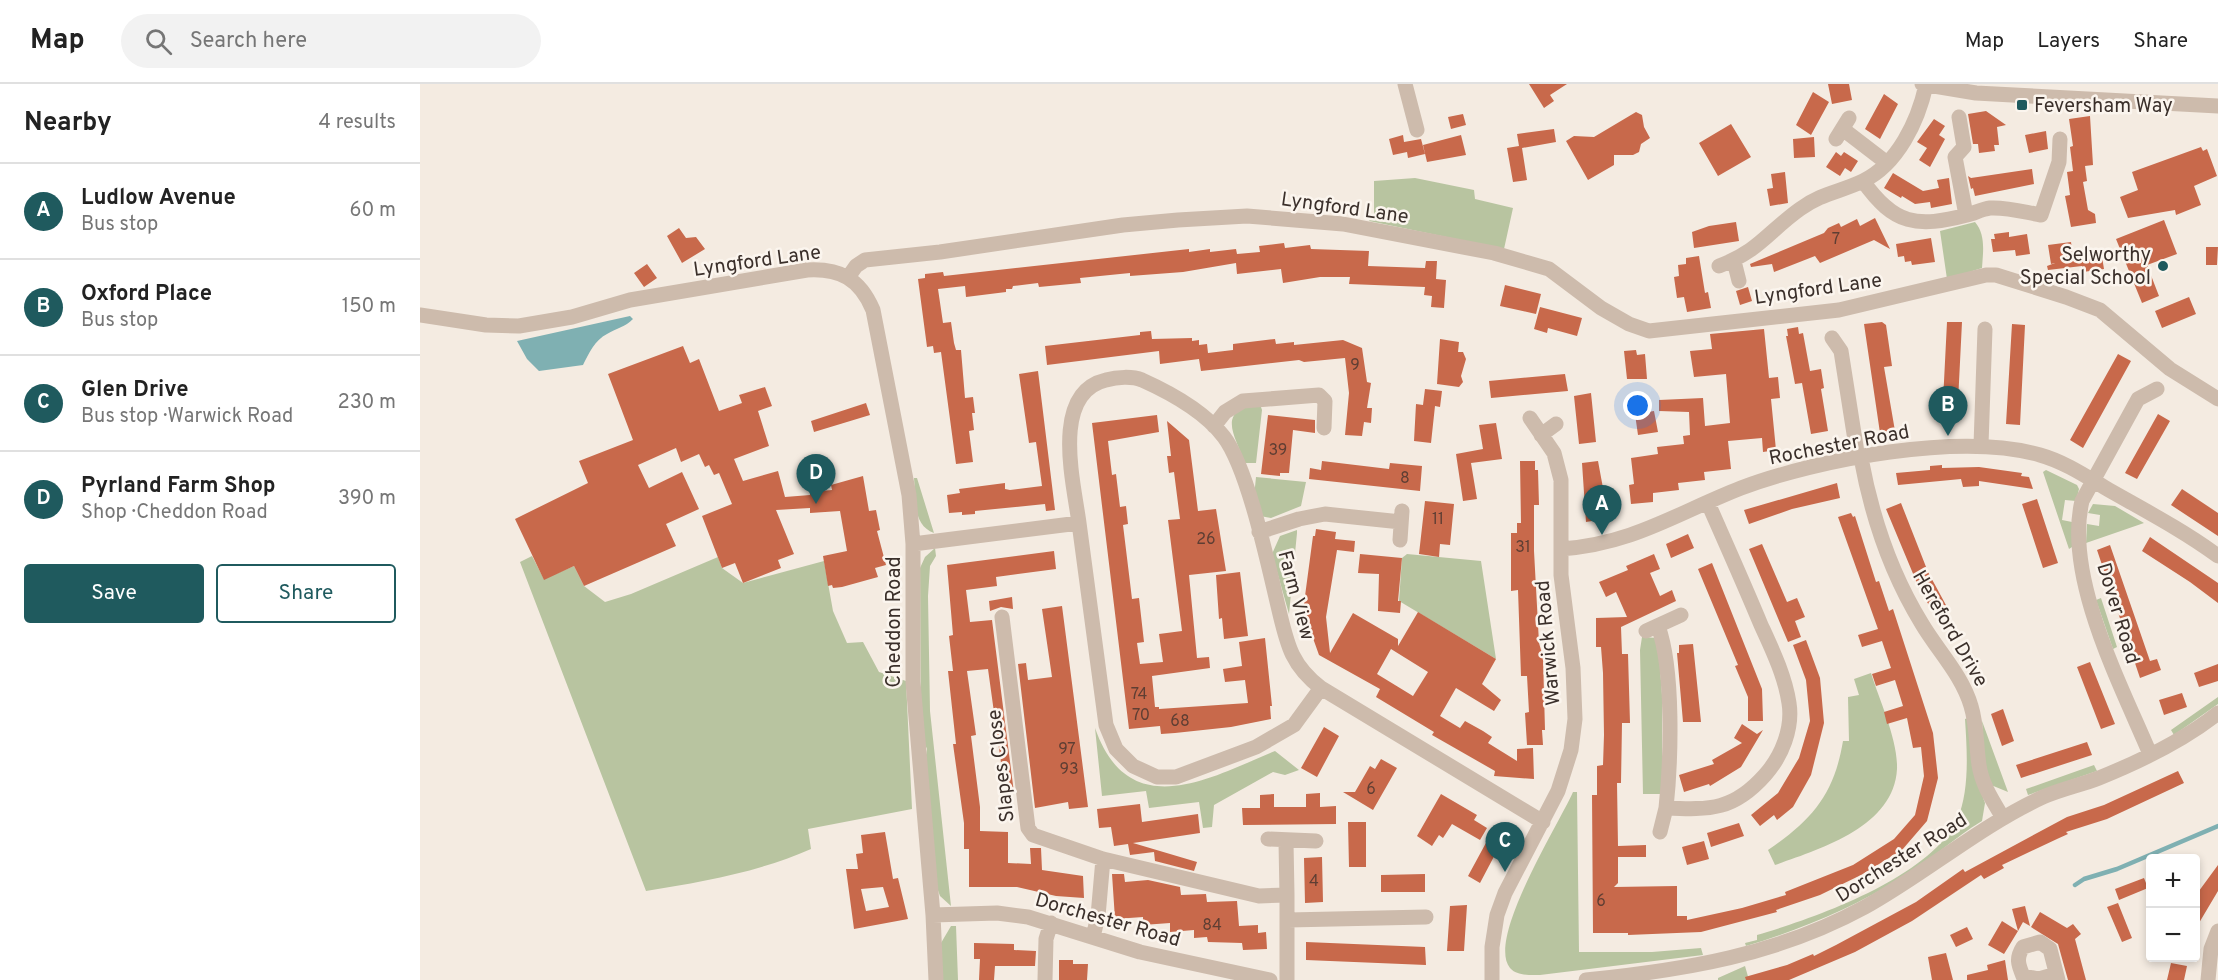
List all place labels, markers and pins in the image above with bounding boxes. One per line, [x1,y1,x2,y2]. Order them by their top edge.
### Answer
place label: Feversham Way [2034,94,2173,120]
marker: Feversham Way [2015,98,2029,112]
place label: Selworthy Special School [2020,243,2151,292]
marker: Selworthy Special School [2156,259,2170,273]
pin: B [1928,386,1967,436]
pin: D [796,454,836,504]
pin: A [1582,486,1622,535]
pin: C [1486,822,1524,872]

